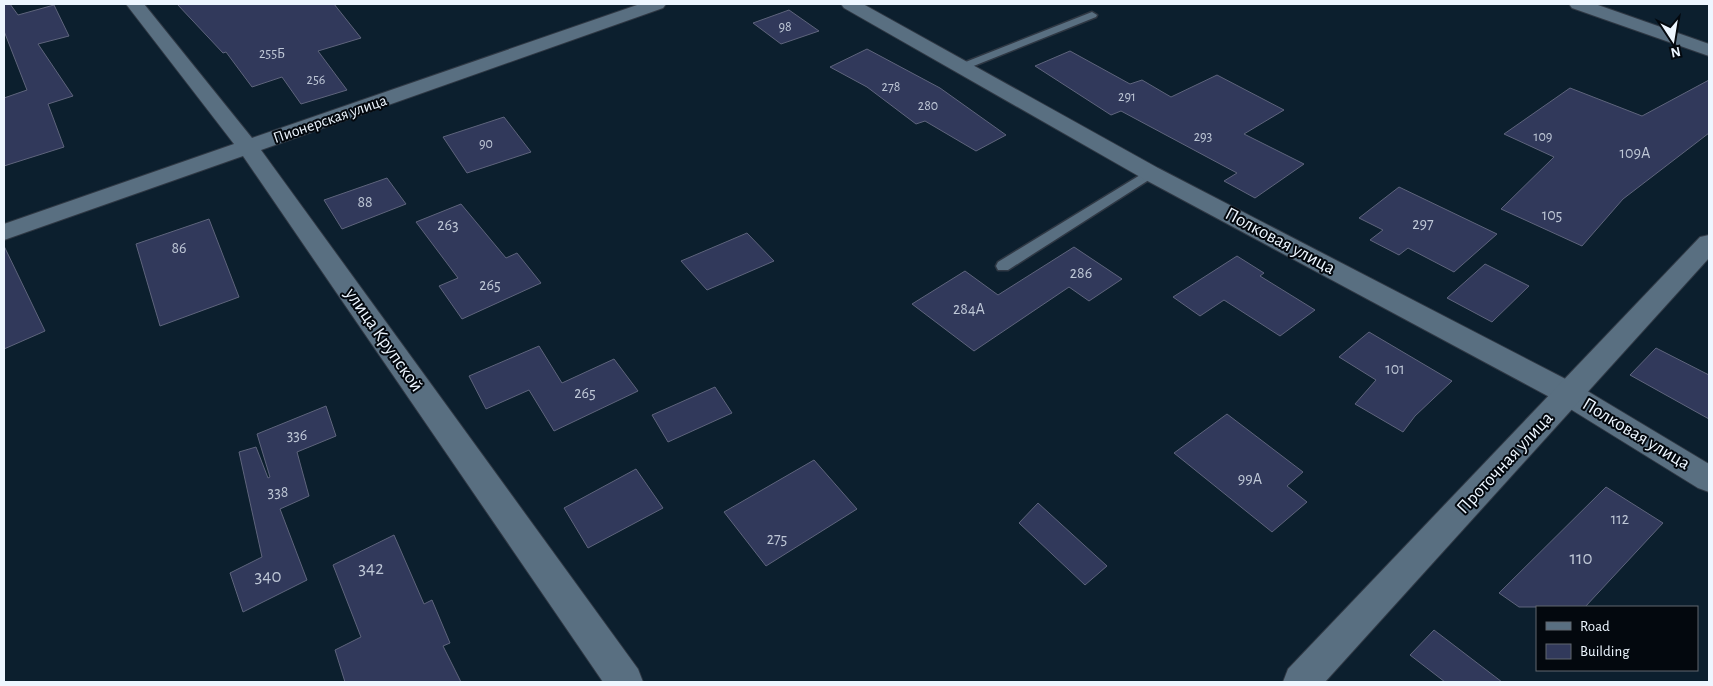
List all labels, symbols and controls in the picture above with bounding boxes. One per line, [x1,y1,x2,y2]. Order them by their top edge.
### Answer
north arrow [1648,15,1698,65]
house number: 98 [778,20,792,34]
text: N [1669,44,1682,60]
house number: 255Б [259,47,285,61]
house number: 256 [307,73,325,87]
house number: 278 [882,80,900,94]
house number: 291 [1118,90,1136,104]
street label: Пионерская улица [271,92,389,147]
house number: 280 [918,99,938,113]
house number: 293 [1194,130,1213,144]
house number: 109 [1534,130,1552,144]
house number: 90 [479,137,493,151]
house number: 109А [1620,145,1651,161]
house number: 88 [357,194,373,210]
street label: Полковая улица [1222,204,1339,278]
house number: 105 [1542,207,1562,223]
house number: 297 [1412,216,1434,232]
house number: 263 [437,217,459,233]
house number: 86 [171,240,187,256]
house number: 286 [1070,265,1092,281]
house number: 265 [479,277,501,293]
street label: улица Крупской [341,284,427,395]
house number: 284А [953,301,986,317]
house number: 101 [1385,361,1405,377]
house number: 265 [574,385,596,401]
street label: Полковая улица [1579,394,1693,474]
street label: Проточная улица [1453,408,1557,518]
house number: 336 [287,427,307,443]
house number: 99А [1238,471,1263,487]
house number: 338 [268,484,288,500]
house number: 112 [1611,511,1629,527]
house number: 275 [767,531,787,547]
house number: 110 [1569,549,1593,568]
house number: 342 [358,559,384,578]
house number: 340 [255,567,282,586]
legend [1536,606,1698,671]
text: Road [1580,619,1610,634]
text: Building [1580,644,1630,659]

